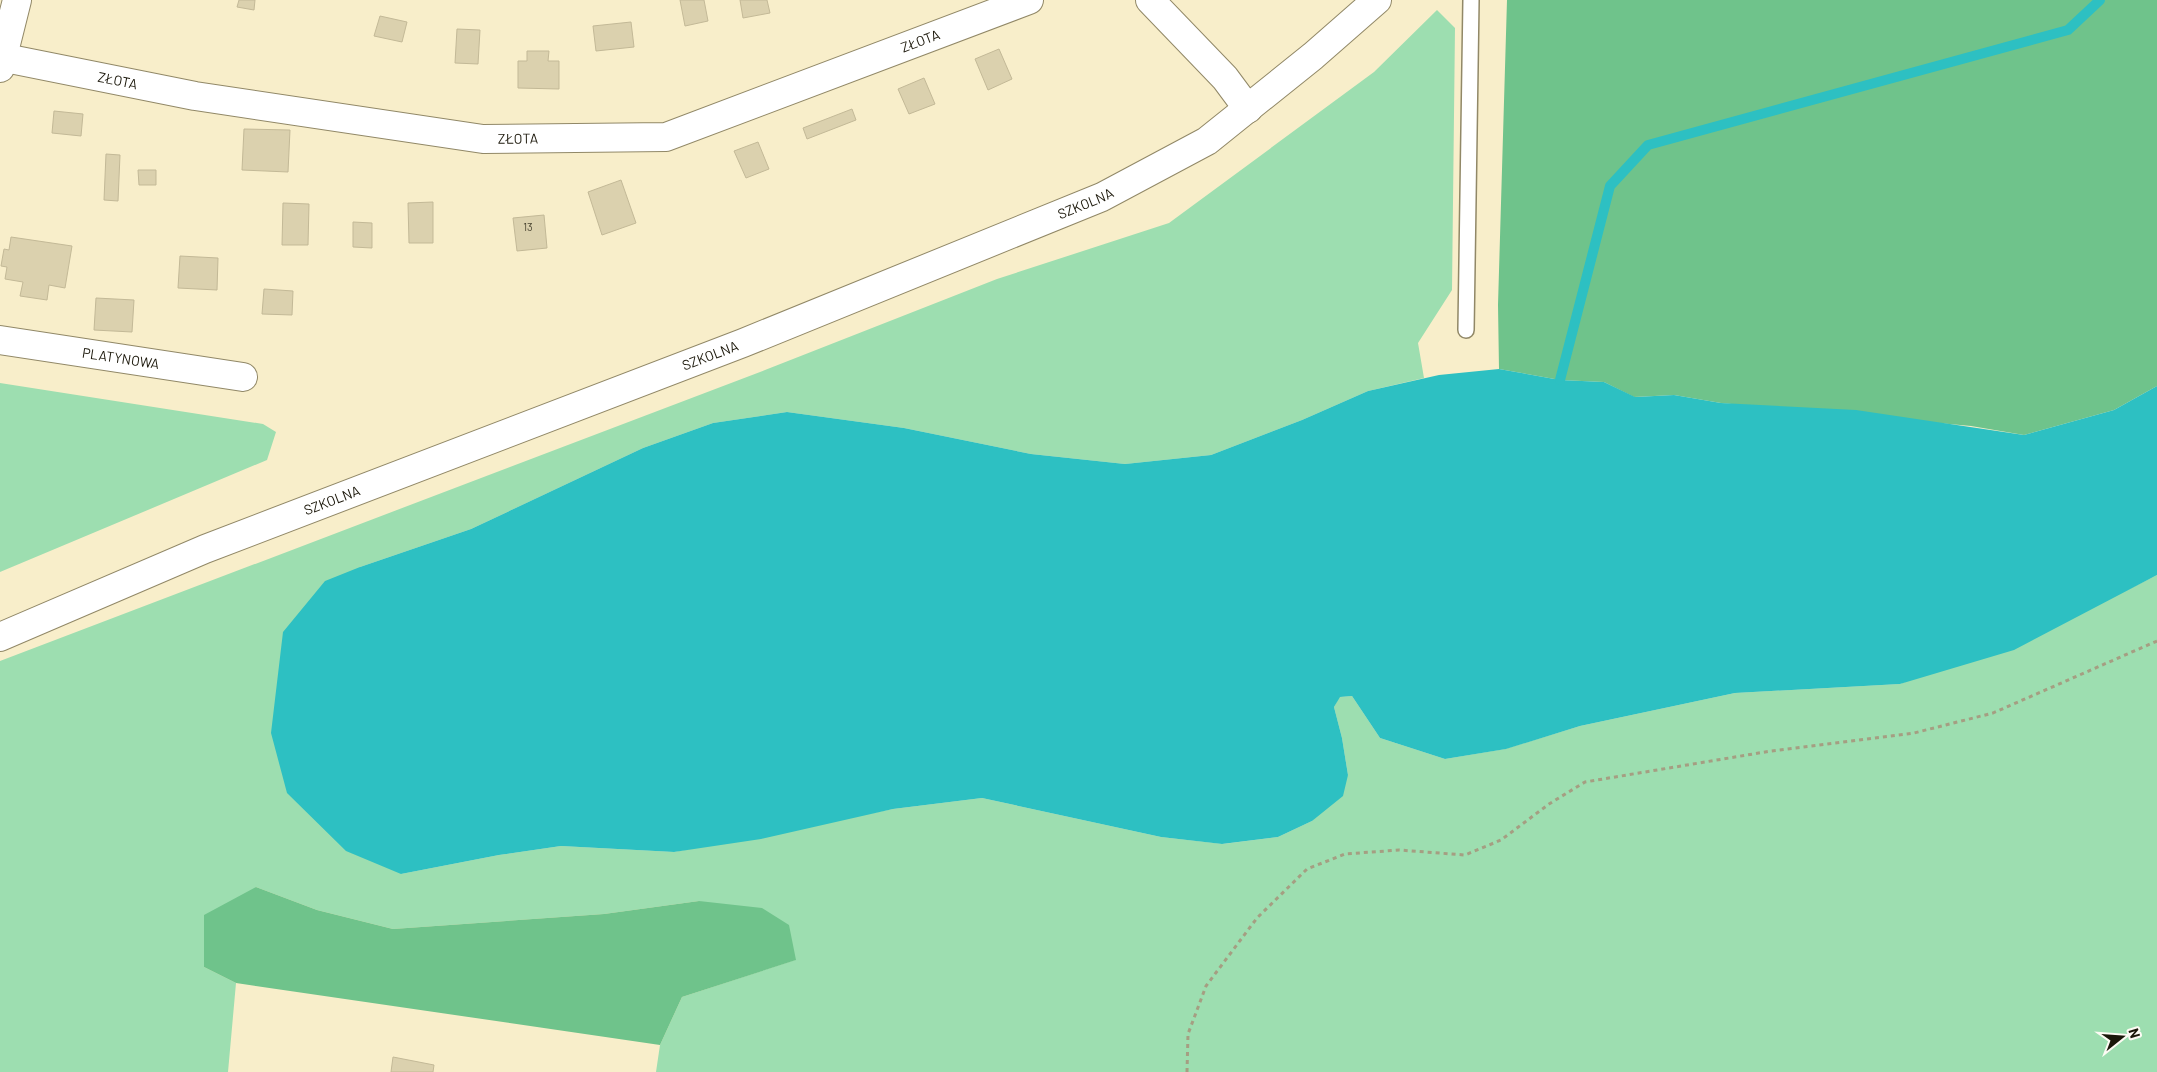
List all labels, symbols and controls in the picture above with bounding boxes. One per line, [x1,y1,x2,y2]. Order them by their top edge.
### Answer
street label: ZŁOTA [898,25,943,56]
street label: ZŁOTA [96,68,140,92]
street label: ZŁOTA [498,129,539,147]
street label: SZKOLNA [1055,183,1117,222]
house number: 13 [523,220,533,233]
street label: SZKOLNA [679,336,741,374]
street label: PLATYNOWA [81,344,161,372]
street label: SZKOLNA [301,481,363,518]
north arrow [2097,1012,2147,1062]
text: N [2125,1026,2144,1040]

